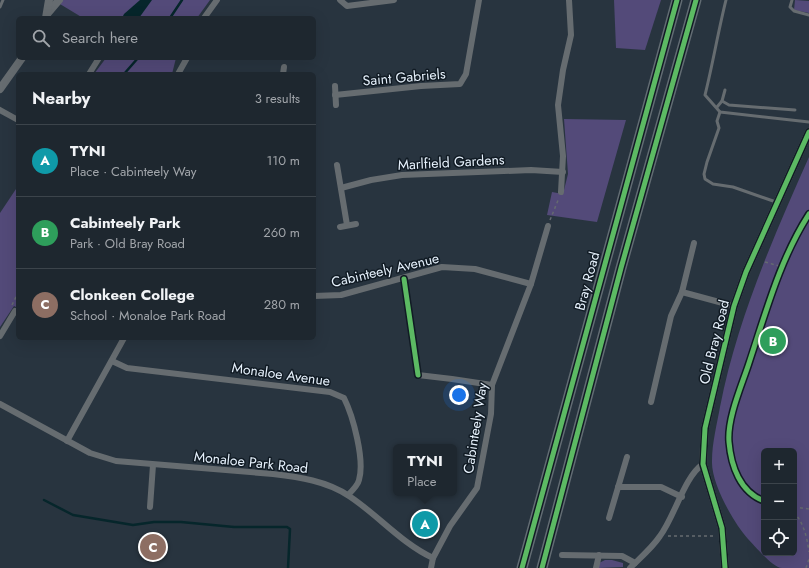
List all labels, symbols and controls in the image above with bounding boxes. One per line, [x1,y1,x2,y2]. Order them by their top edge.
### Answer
search box [16,16,316,60]
icon: search [30,27,52,49]
text: Search here [62,27,138,49]
street label: Saint Gabriels [362,63,447,91]
text: Nearby [32,86,90,110]
text: 3 results [255,89,300,108]
text: TYNI [70,140,105,162]
street label: Marlfield Gardens [397,149,505,175]
text: A [40,151,50,170]
text: 110 m [266,151,300,170]
text: Place · Cabinteely Way [70,162,196,181]
text: Cabinteely Park [70,212,181,234]
text: B [41,223,49,242]
text: 260 m [263,223,300,242]
text: Park · Old Bray Road [70,234,185,253]
street label: Cabinteely Avenue [329,248,441,292]
street label: Bray Road [570,250,604,312]
text: Clonkeen College [70,284,195,306]
text: C [40,295,50,314]
text: 280 m [264,295,300,314]
street label: Old Bray Road [694,298,734,386]
text: School · Monaloe Park Road [70,306,226,325]
pin: B [760,326,786,356]
street label: Monaloe Avenue [231,357,331,391]
street label: Cabinteely Way [458,380,492,475]
your location [449,385,469,405]
popup [393,444,457,496]
street label: Monaloe Park Road [193,446,309,478]
map controls [761,448,797,556]
button: + [761,448,797,484]
text: TYNI [407,450,443,472]
text: Place [407,472,437,491]
button: − [761,484,797,520]
pin: A [412,509,438,539]
button: locate [761,520,797,556]
pin: C [140,532,166,562]

